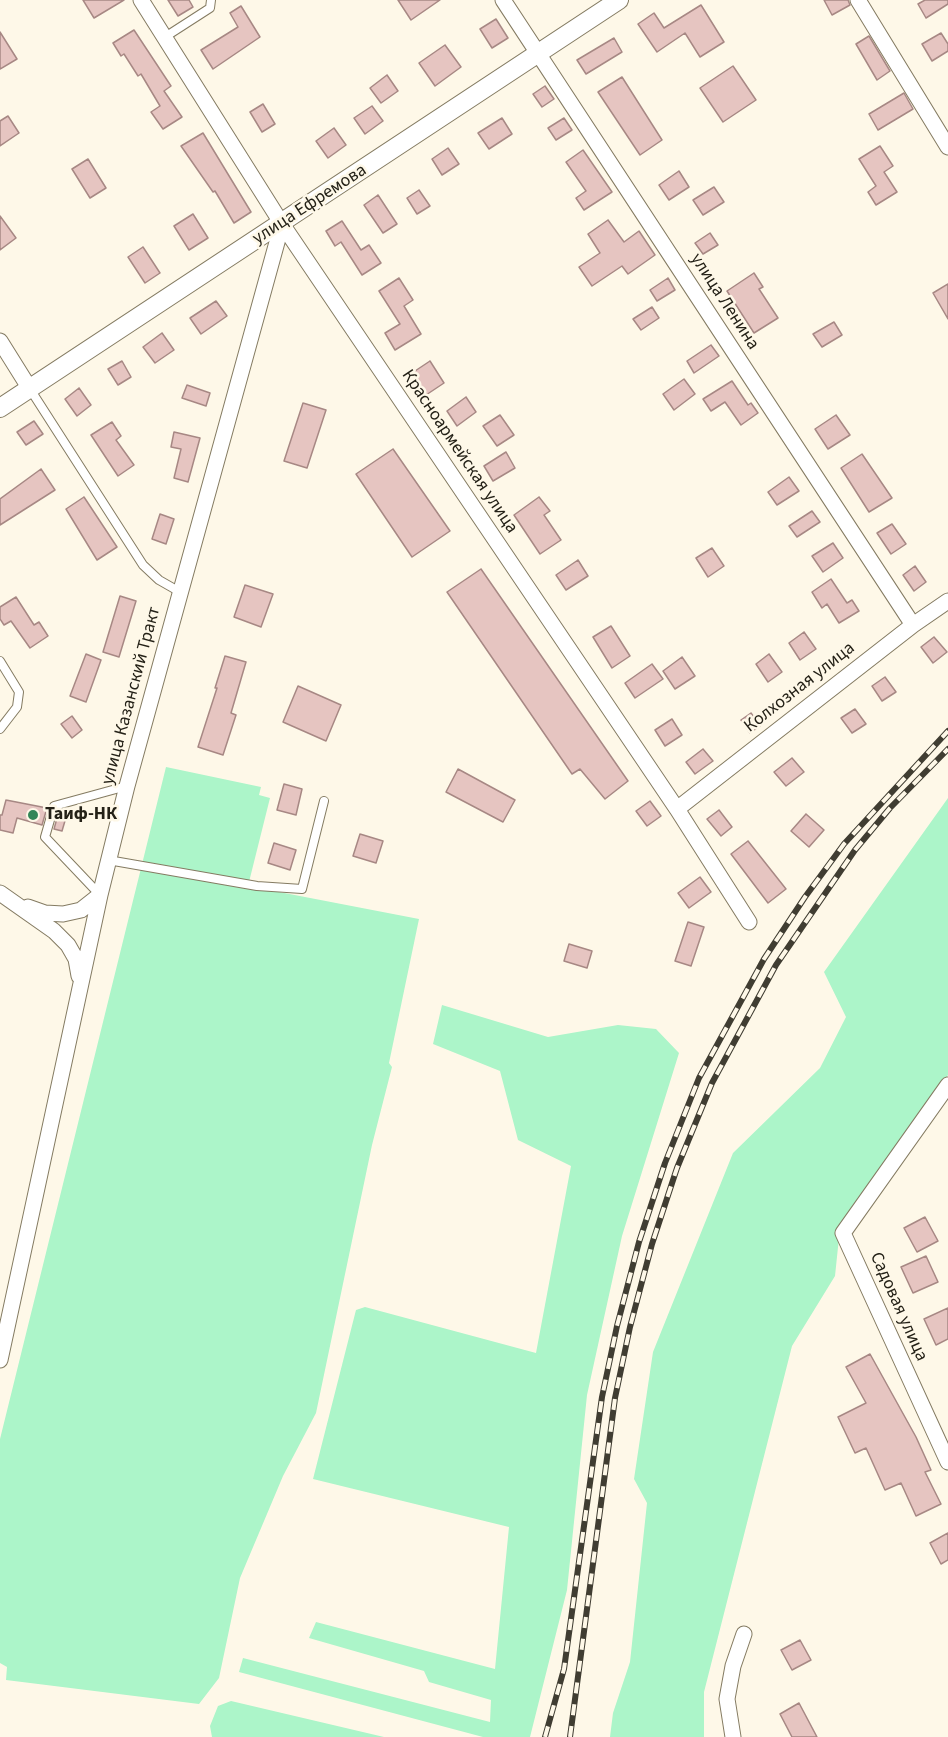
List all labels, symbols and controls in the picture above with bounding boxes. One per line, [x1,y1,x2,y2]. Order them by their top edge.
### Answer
street label: улица Ефремова [249,160,371,250]
street label: улица Ленина [685,250,763,354]
street label: Красноармейская улица [396,366,522,538]
street label: улица Казанский Тракт [98,605,166,787]
street label: Колхозная улица [740,638,860,738]
place label: Таиф-НК [45,804,117,826]
marker: Таиф-НК [26,808,40,822]
street label: Садовая улица [864,1249,932,1365]

